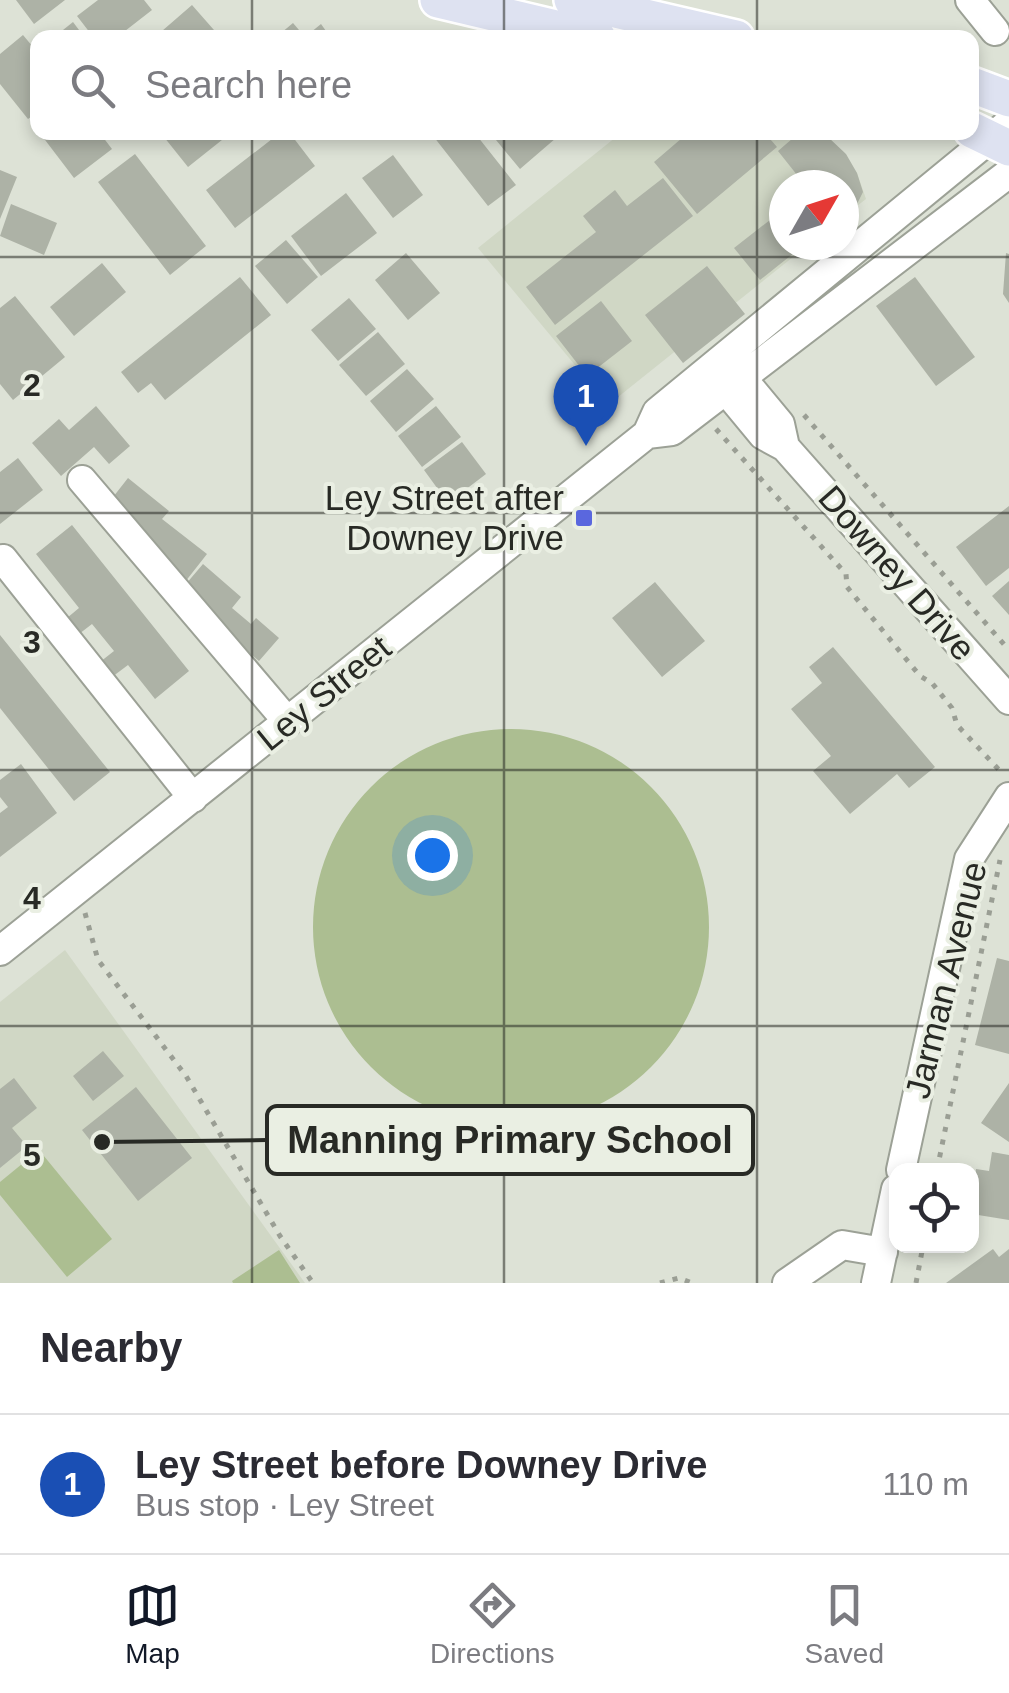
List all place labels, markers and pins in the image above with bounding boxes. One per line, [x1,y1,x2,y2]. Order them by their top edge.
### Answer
pin: 1 [554,364,618,446]
place label: Ley Street after Downey Drive [325,478,564,557]
marker: Ley Street after Downey Drive [573,507,595,529]
callout: Manning Primary School [267,1106,753,1174]

